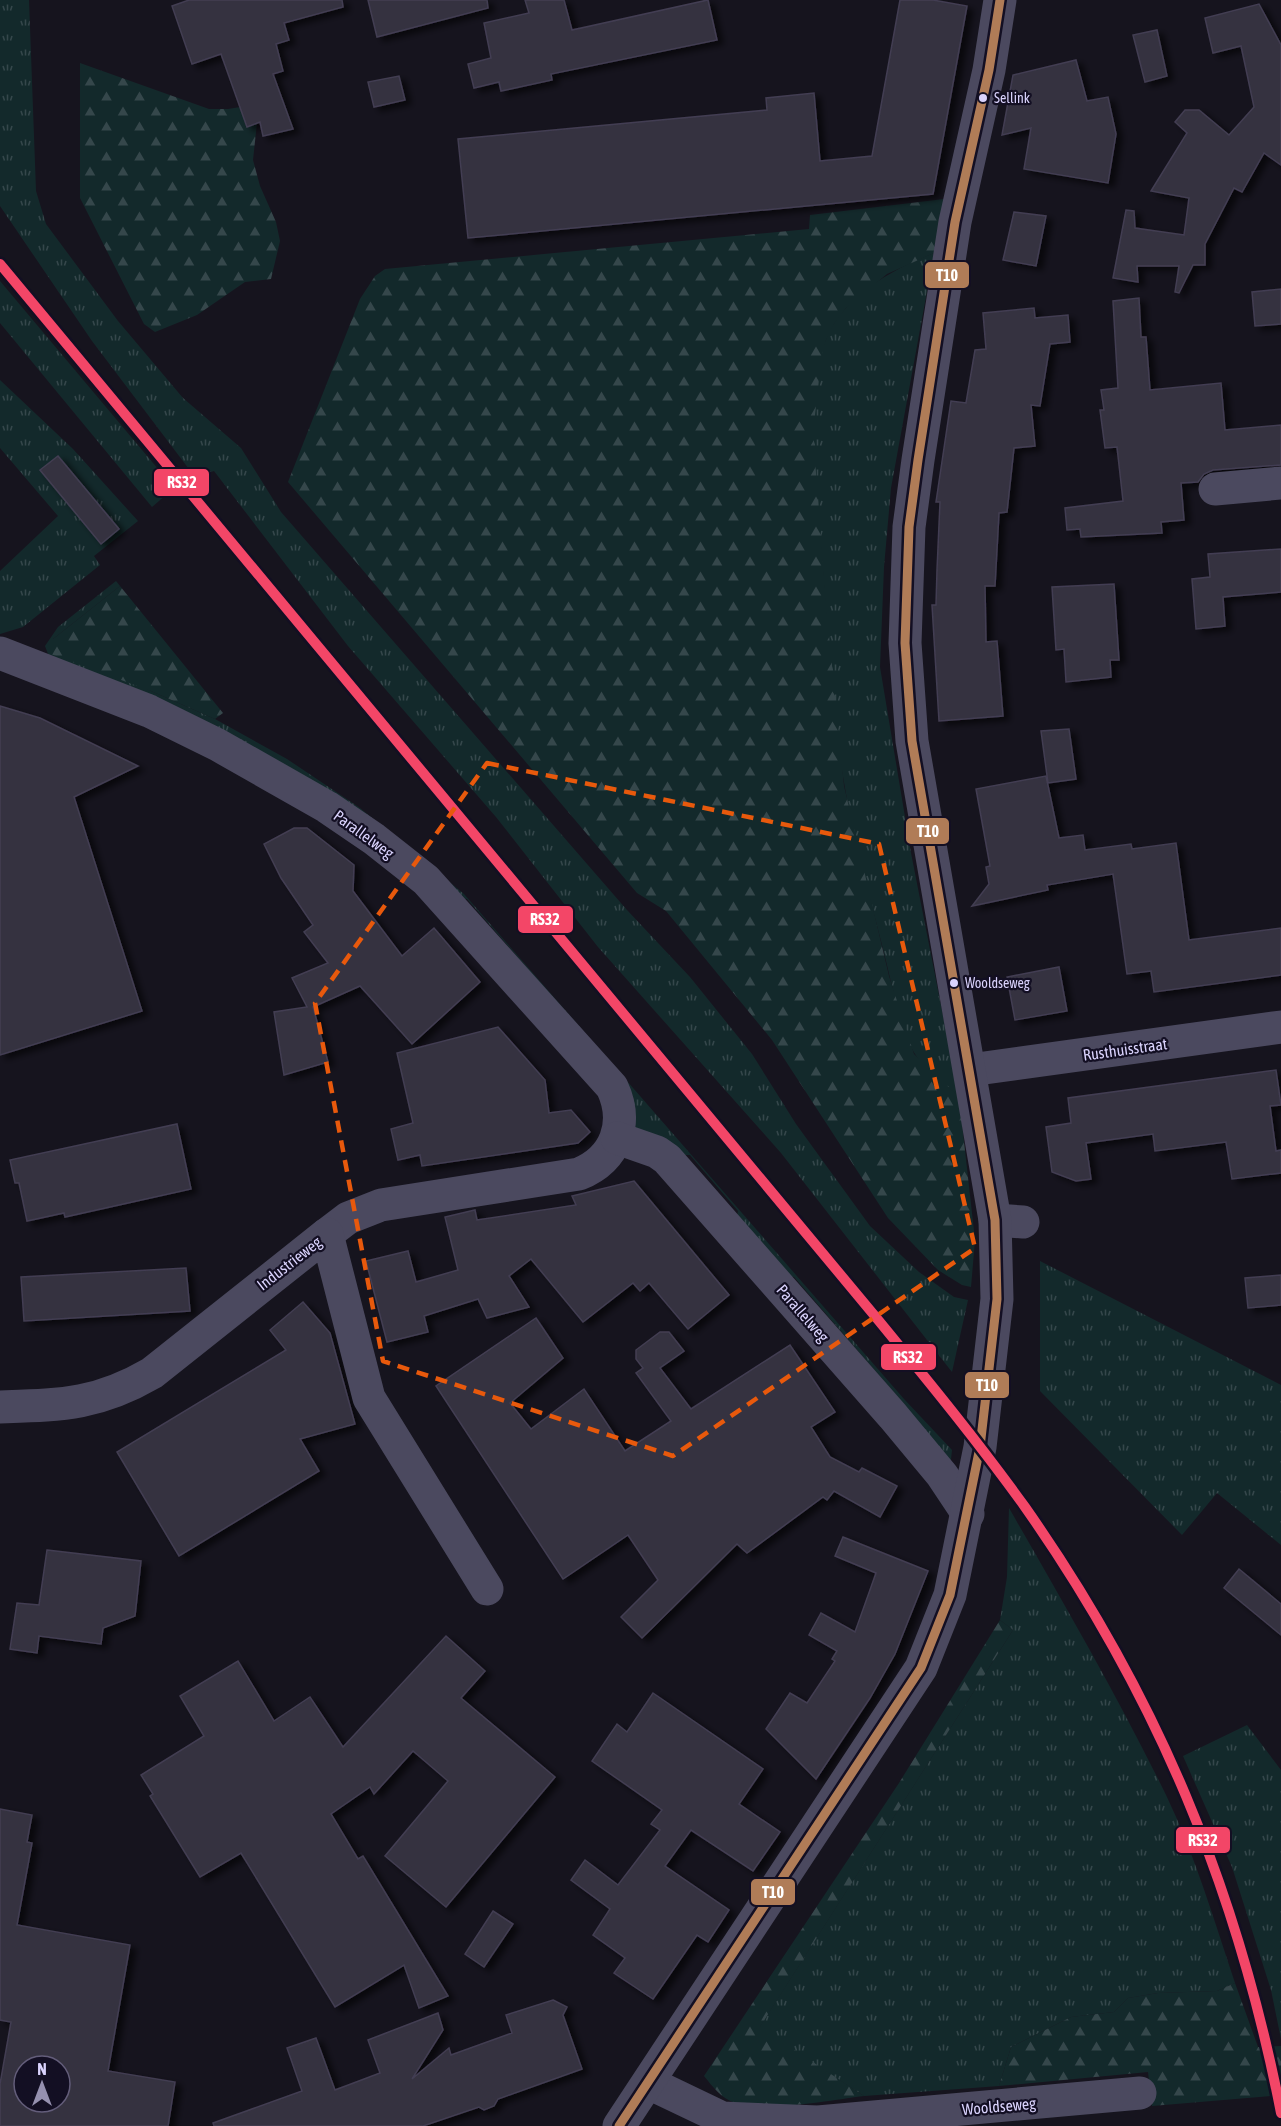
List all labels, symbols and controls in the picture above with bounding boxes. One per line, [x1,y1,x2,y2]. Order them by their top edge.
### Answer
place label: Sellink [994,90,1030,106]
marker: Sellink [977,92,989,104]
line badge: T10 [924,261,970,289]
text: T10 [936,266,959,284]
line badge: RS32 [153,468,210,497]
text: RS32 [167,473,197,491]
street label: Parallelweg [330,806,398,863]
line badge: T10 [905,817,950,845]
text: T10 [917,822,940,840]
line badge: RS32 [517,905,574,934]
text: RS32 [530,910,560,928]
place label: Wooldseweg [965,975,1030,991]
marker: Wooldseweg [948,977,960,989]
street label: Rusthuisstraat [1082,1034,1169,1064]
street label: Industrieweg [253,1232,325,1294]
street label: Parallelweg [772,1281,833,1346]
line badge: RS32 [880,1343,937,1371]
text: RS32 [893,1348,923,1366]
line badge: T10 [964,1371,1010,1399]
text: T10 [976,1376,999,1394]
line badge: RS32 [1175,1826,1231,1854]
text: RS32 [1188,1831,1218,1849]
line badge: T10 [750,1878,796,1906]
text: T10 [762,1883,785,1901]
north arrow [12,2054,72,2114]
text: N [37,2060,47,2078]
street label: Wooldseweg [961,2094,1037,2119]

